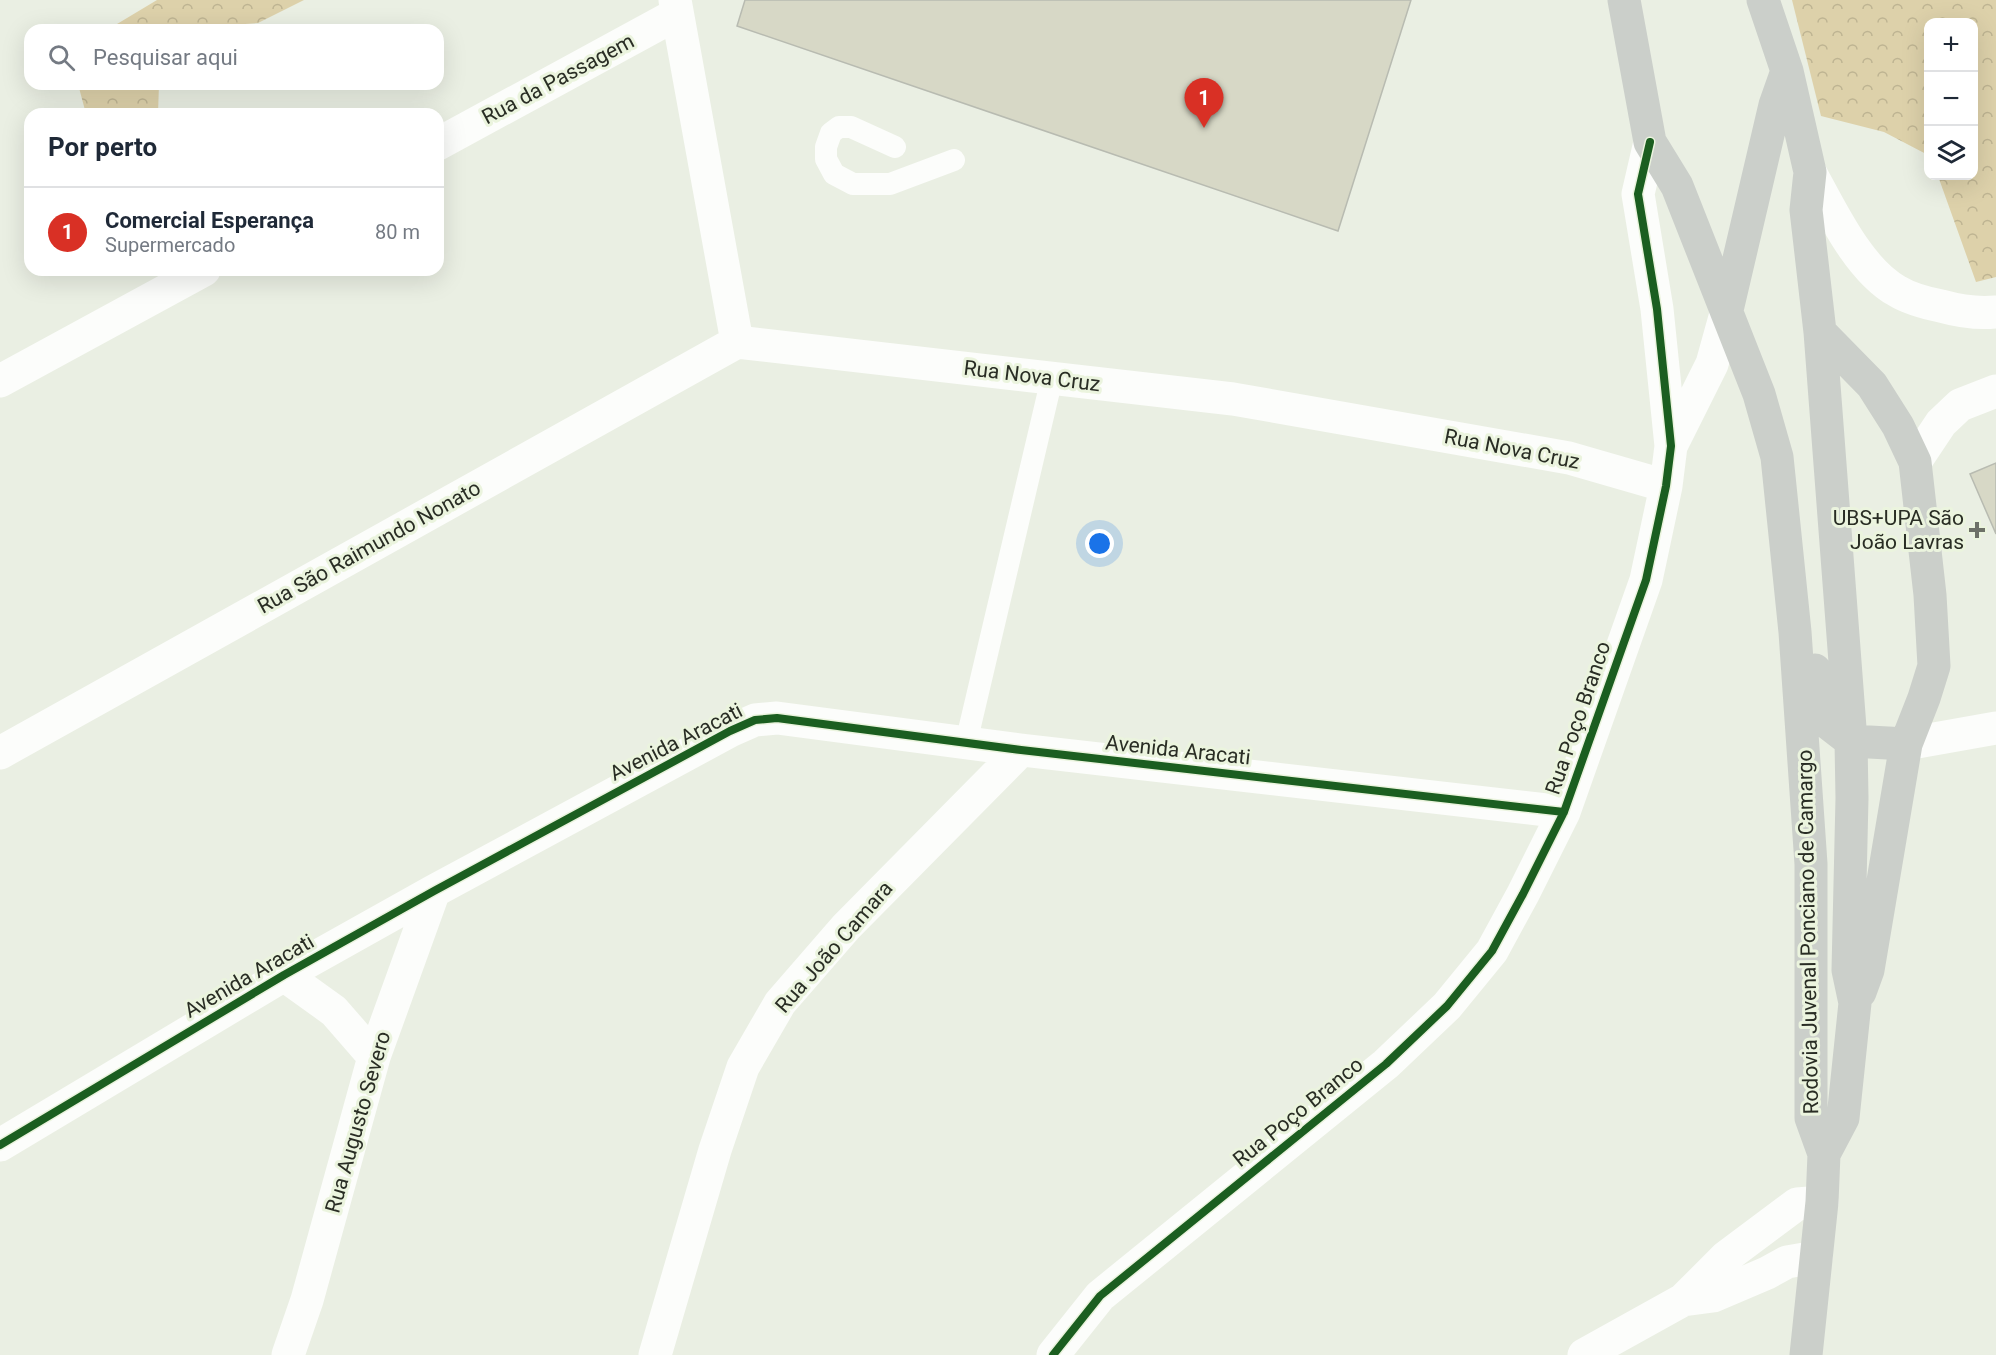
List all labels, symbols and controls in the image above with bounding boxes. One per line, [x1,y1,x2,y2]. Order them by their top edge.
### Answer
map controls [1924,18,1978,180]
button: + [1924,18,1978,72]
search box [24,24,444,90]
street label: Rua da Passagem [478,29,638,129]
icon: search [45,41,78,74]
text: Pesquisar aqui [93,45,238,70]
button: − [1924,72,1978,126]
pin: 1 [1184,78,1224,128]
button: layers [1924,126,1978,180]
text: Por perto [48,132,157,162]
text: Comercial Esperança [105,208,314,233]
text: 1 [62,220,73,244]
text: 80 m [375,220,420,244]
text: Supermercado [105,233,235,257]
street label: Rua Nova Cruz [962,356,1102,396]
street label: Rua Nova Cruz [1442,424,1582,474]
street label: Rua São Raimundo Nonato [253,476,485,618]
place label: UBS+UPA São João Lavras [1833,506,1964,554]
marker: UBS+UPA São João Lavras [1968,521,1986,539]
your location [1085,529,1114,558]
street label: Rua Poço Branco [1541,638,1615,798]
street label: Avenida Aracati [606,698,746,786]
street label: Avenida Aracati [1104,730,1252,770]
street label: Rodovia Juvenal Ponciano de Camargo [1793,749,1823,1115]
street label: Rua João Camara [770,876,898,1018]
street label: Avenida Aracati [180,929,318,1023]
street label: Rua Augusto Severo [321,1028,395,1216]
street label: Rua Poço Branco [1228,1052,1368,1172]

